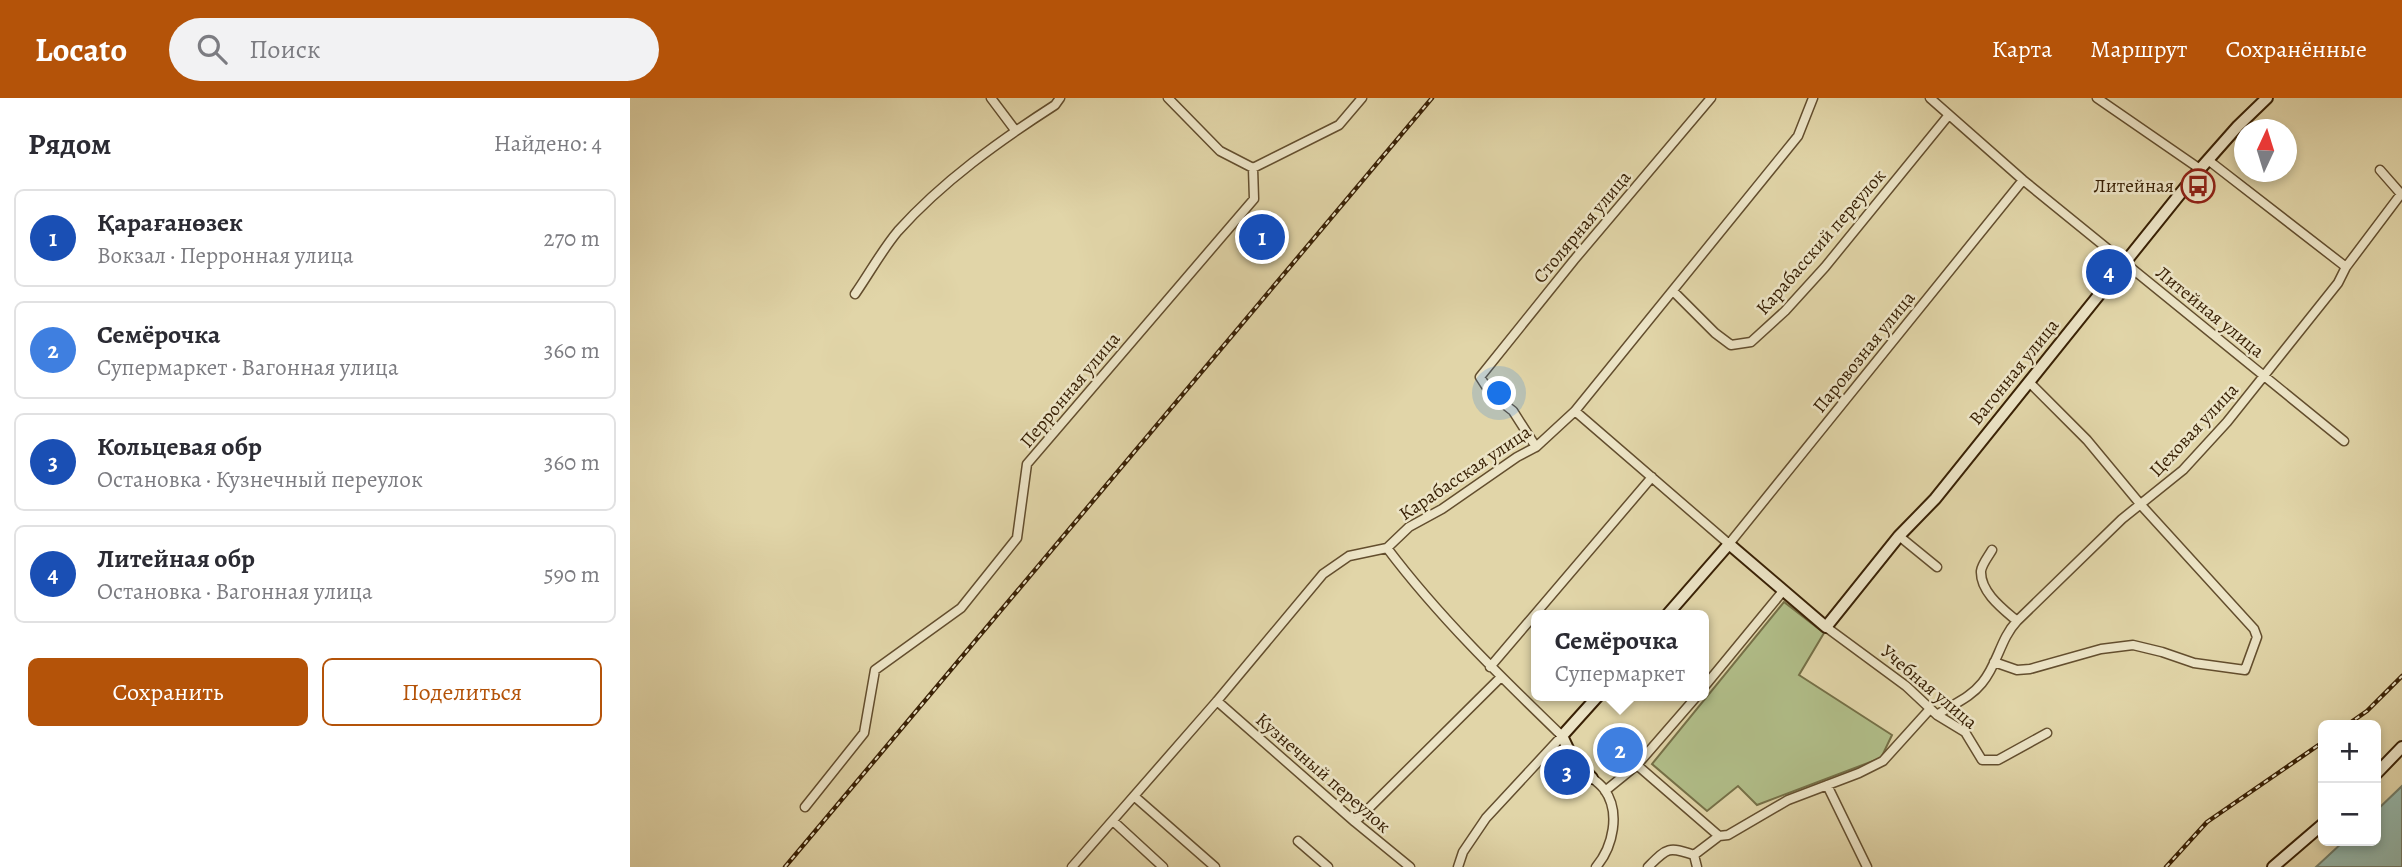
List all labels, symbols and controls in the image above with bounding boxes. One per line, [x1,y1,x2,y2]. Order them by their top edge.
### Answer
search box [169,18,659,81]
text: Locato [35,27,127,72]
icon: search [193,30,231,68]
text: Поиск [249,32,320,67]
text: Карта [1992,33,2052,65]
text: Маршрут [2090,33,2188,65]
text: Сохранённые [2226,33,2367,65]
north arrow [2234,119,2297,182]
text: Рядом [28,124,111,164]
text: Найдено: 4 [494,128,602,159]
street label: Карабасский переулок [1750,163,1892,321]
street label: Столярная улица [1527,165,1637,289]
bus stop icon: Литейная [2179,167,2217,205]
place label: Литейная [2093,173,2174,199]
text: Қарағанөзек [97,205,243,240]
pin: 1 [1239,211,1285,263]
text: 1 [49,223,57,254]
text: 270 m [543,223,600,254]
text: Вокзал · Перронная улица [97,240,354,271]
pin: 4 [2086,246,2132,298]
street label: Литейная улица [2150,260,2270,364]
street label: Паровозная улица [1807,286,1921,418]
street label: Вагонная улица [1963,313,2065,431]
text: Семёрочка [97,317,220,352]
street label: Перронная улица [1014,326,1126,453]
text: 2 [47,335,59,366]
text: 360 m [544,335,600,366]
text: Супермаркет · Вагонная улица [97,352,399,383]
your location [1482,376,1516,410]
street label: Цеховая улица [2144,377,2244,483]
street label: Карабасская улица [1394,419,1536,527]
text: Кольцевая обр [97,429,262,464]
text: 3 [48,447,58,478]
text: 360 m [544,447,600,478]
text: Остановка · Кузнечный переулок [97,464,423,495]
text: Литейная обр [97,541,255,576]
text: 4 [48,559,58,590]
text: 590 m [544,559,600,590]
text: Остановка · Вагонная улица [97,576,373,607]
popup [1531,610,1709,701]
text: Семёрочка [1555,623,1678,658]
street label: Учебная улица [1875,639,1983,735]
button: Сохранить [28,658,308,726]
button: Поделиться [322,658,602,726]
text: Супермаркет [1555,658,1685,689]
street label: Кузнечный переулок [1250,707,1396,839]
map controls [2318,720,2381,846]
button: + [2318,720,2381,783]
pin: 2 [1597,724,1643,776]
pin: 3 [1544,746,1590,798]
button: − [2318,783,2381,846]

